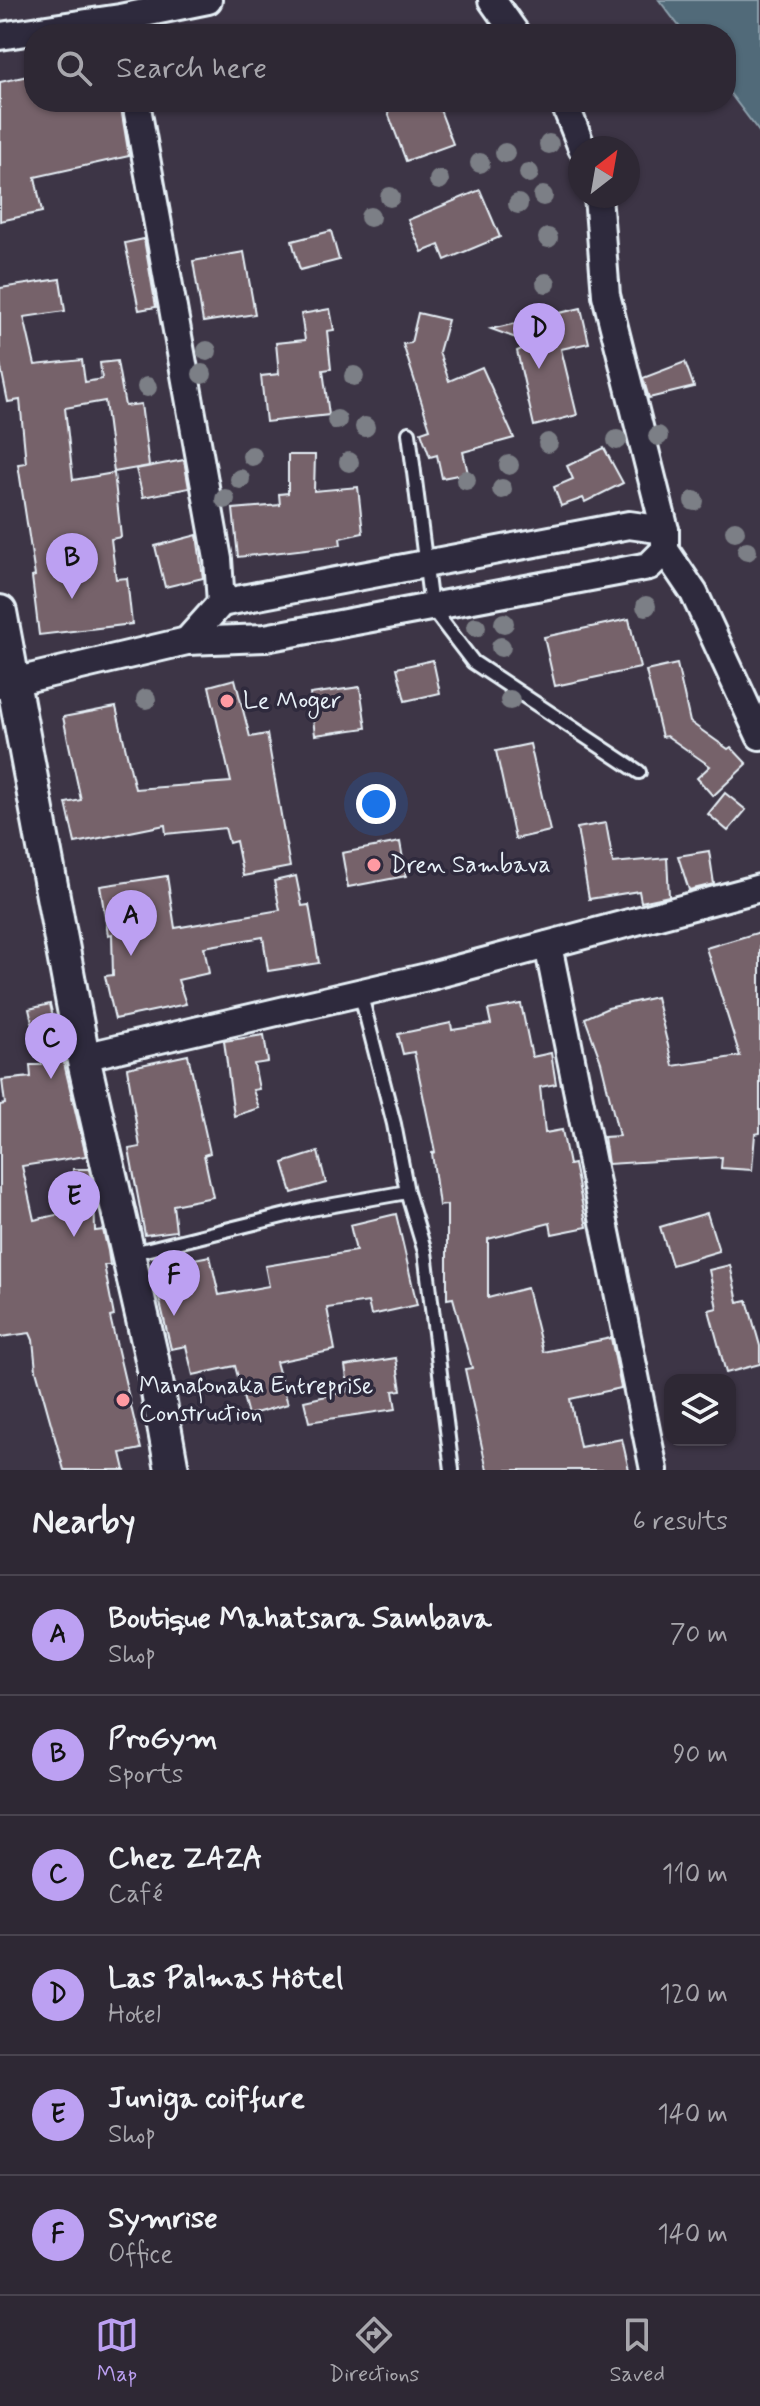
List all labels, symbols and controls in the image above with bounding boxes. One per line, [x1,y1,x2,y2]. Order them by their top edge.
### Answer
search box [24,24,736,112]
icon: search [52,46,96,90]
text: Search here [116,49,267,88]
north arrow [568,136,640,208]
pin: D [513,303,565,369]
pin: B [46,533,98,599]
place label: Le Moger [243,686,341,719]
marker: Le Moger [218,692,236,710]
your location [356,784,396,824]
place label: Dren Sambava [390,850,551,881]
marker: Dren Sambava [365,856,383,874]
pin: A [105,890,157,956]
pin: C [25,1013,77,1079]
pin: E [48,1171,100,1237]
pin: F [148,1250,200,1316]
place label: Manafonaka Entreprise Construction [139,1371,373,1430]
map controls [664,1374,736,1446]
button: layers [664,1374,736,1446]
marker: Manafonaka Entreprise Construction [114,1391,132,1409]
text: Nearby [32,1500,136,1545]
text: 6 results [633,1505,728,1539]
text: Boutique Mahatsara Sambava [108,1599,491,1638]
text: A [49,1618,67,1652]
text: 70 m [670,1618,728,1652]
text: Shop [108,1638,156,1672]
text: ProGym [108,1719,218,1758]
text: B [50,1738,66,1772]
text: 90 m [673,1738,728,1772]
text: Sports [108,1758,183,1792]
text: Chez ZAZA [108,1839,263,1878]
text: C [49,1858,67,1892]
text: 110 m [662,1858,728,1892]
text: Café [108,1878,163,1912]
text: Las Palmas Hôtel [108,1959,343,1998]
text: D [49,1978,67,2012]
text: 120 m [659,1978,728,2012]
text: Hotel [108,1998,161,2032]
text: Juniga coiffure [108,2079,305,2118]
text: E [50,2098,66,2132]
text: 140 m [657,2098,728,2132]
text: Shop [108,2118,156,2152]
text: Symrise [108,2199,218,2238]
text: F [51,2218,65,2252]
text: 140 m [657,2218,728,2252]
text: Office [108,2238,173,2272]
tab: Map [95,2313,139,2389]
tab: Directions [329,2313,419,2389]
tab: Saved [609,2313,665,2389]

